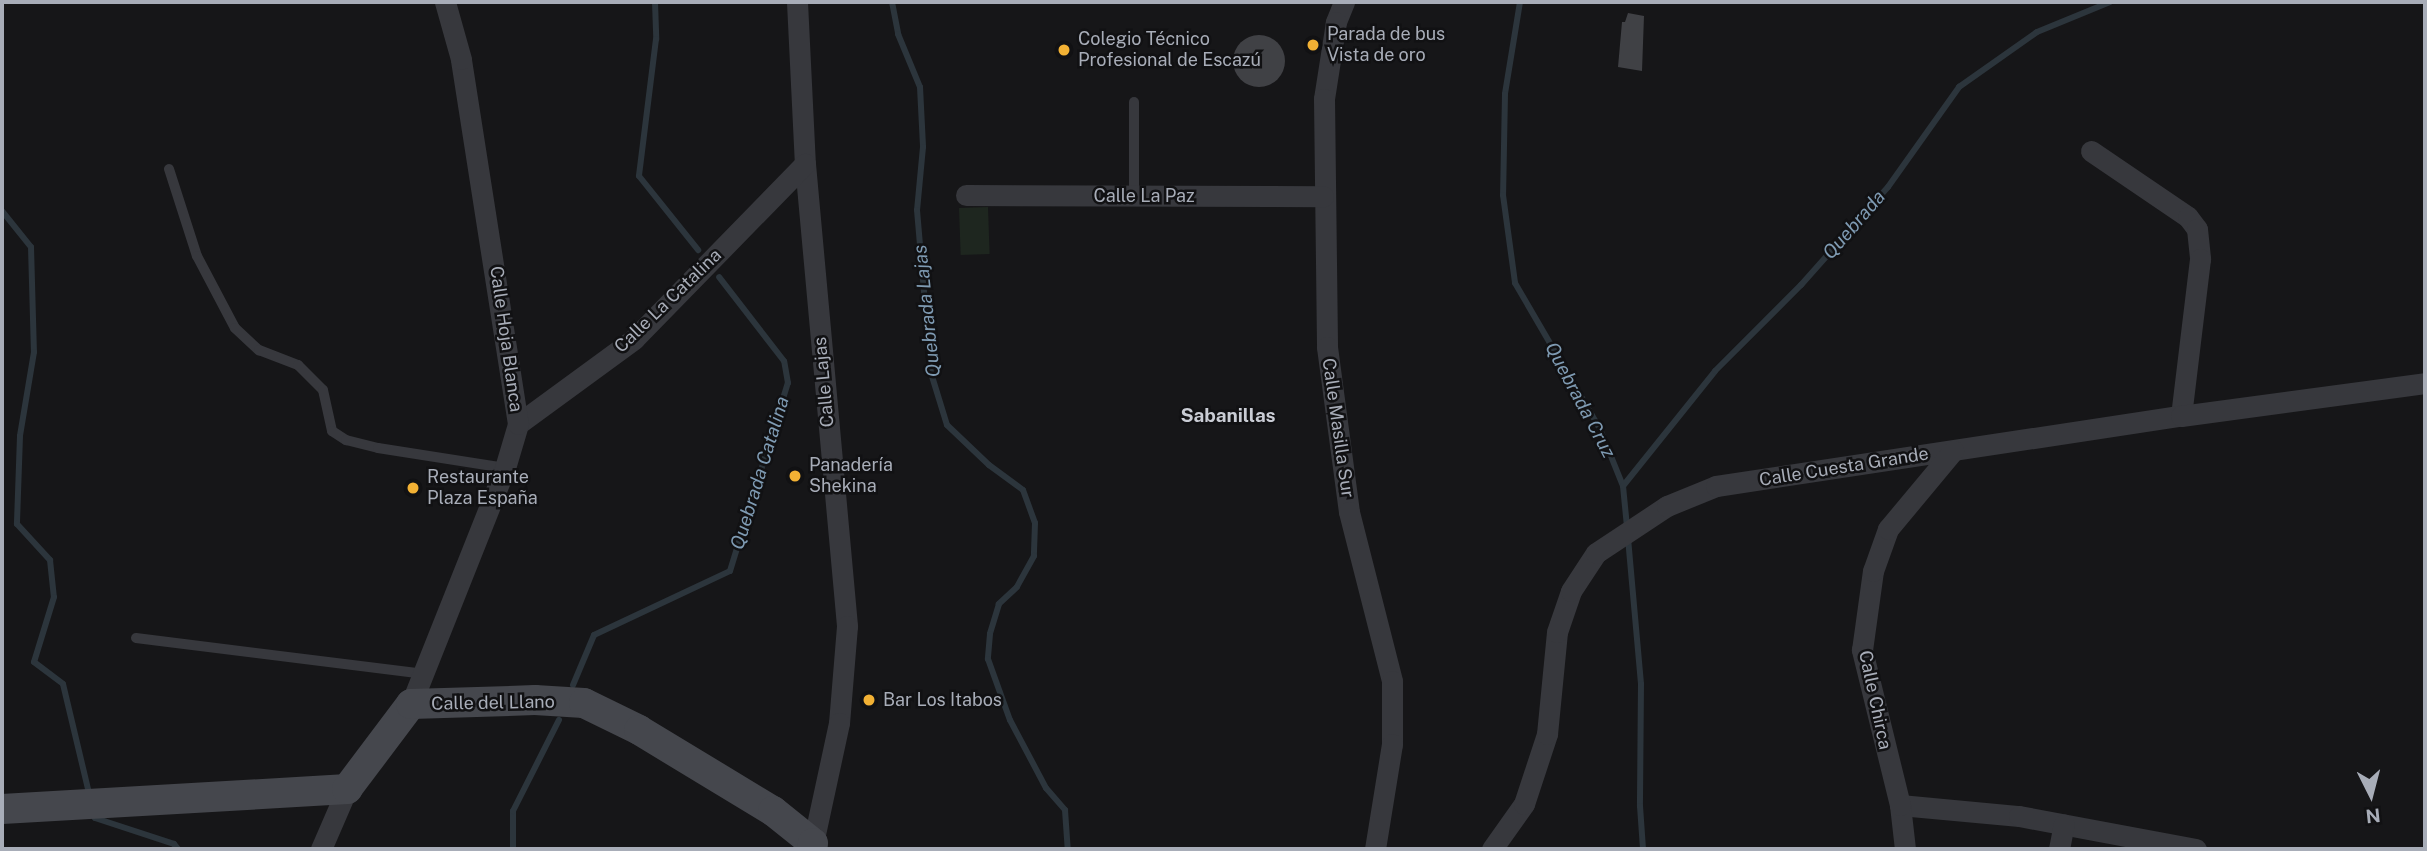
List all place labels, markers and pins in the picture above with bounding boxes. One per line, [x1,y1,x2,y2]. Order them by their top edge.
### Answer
place label: Parada de bus Vista de oro [1327,24,1446,66]
place label: Colegio Técnico Profesional de Escazú [1078,29,1261,72]
marker: Parada de bus Vista de oro [1305,37,1321,53]
marker: Colegio Técnico Profesional de Escazú [1056,42,1072,58]
place label: Panadería Shekina [809,455,893,498]
place label: Restaurante Plaza España [427,467,538,510]
marker: Panadería Shekina [787,468,803,484]
marker: Restaurante Plaza España [405,480,421,496]
place label: Bar Los Itabos [883,689,1002,711]
marker: Bar Los Itabos [861,692,877,708]

